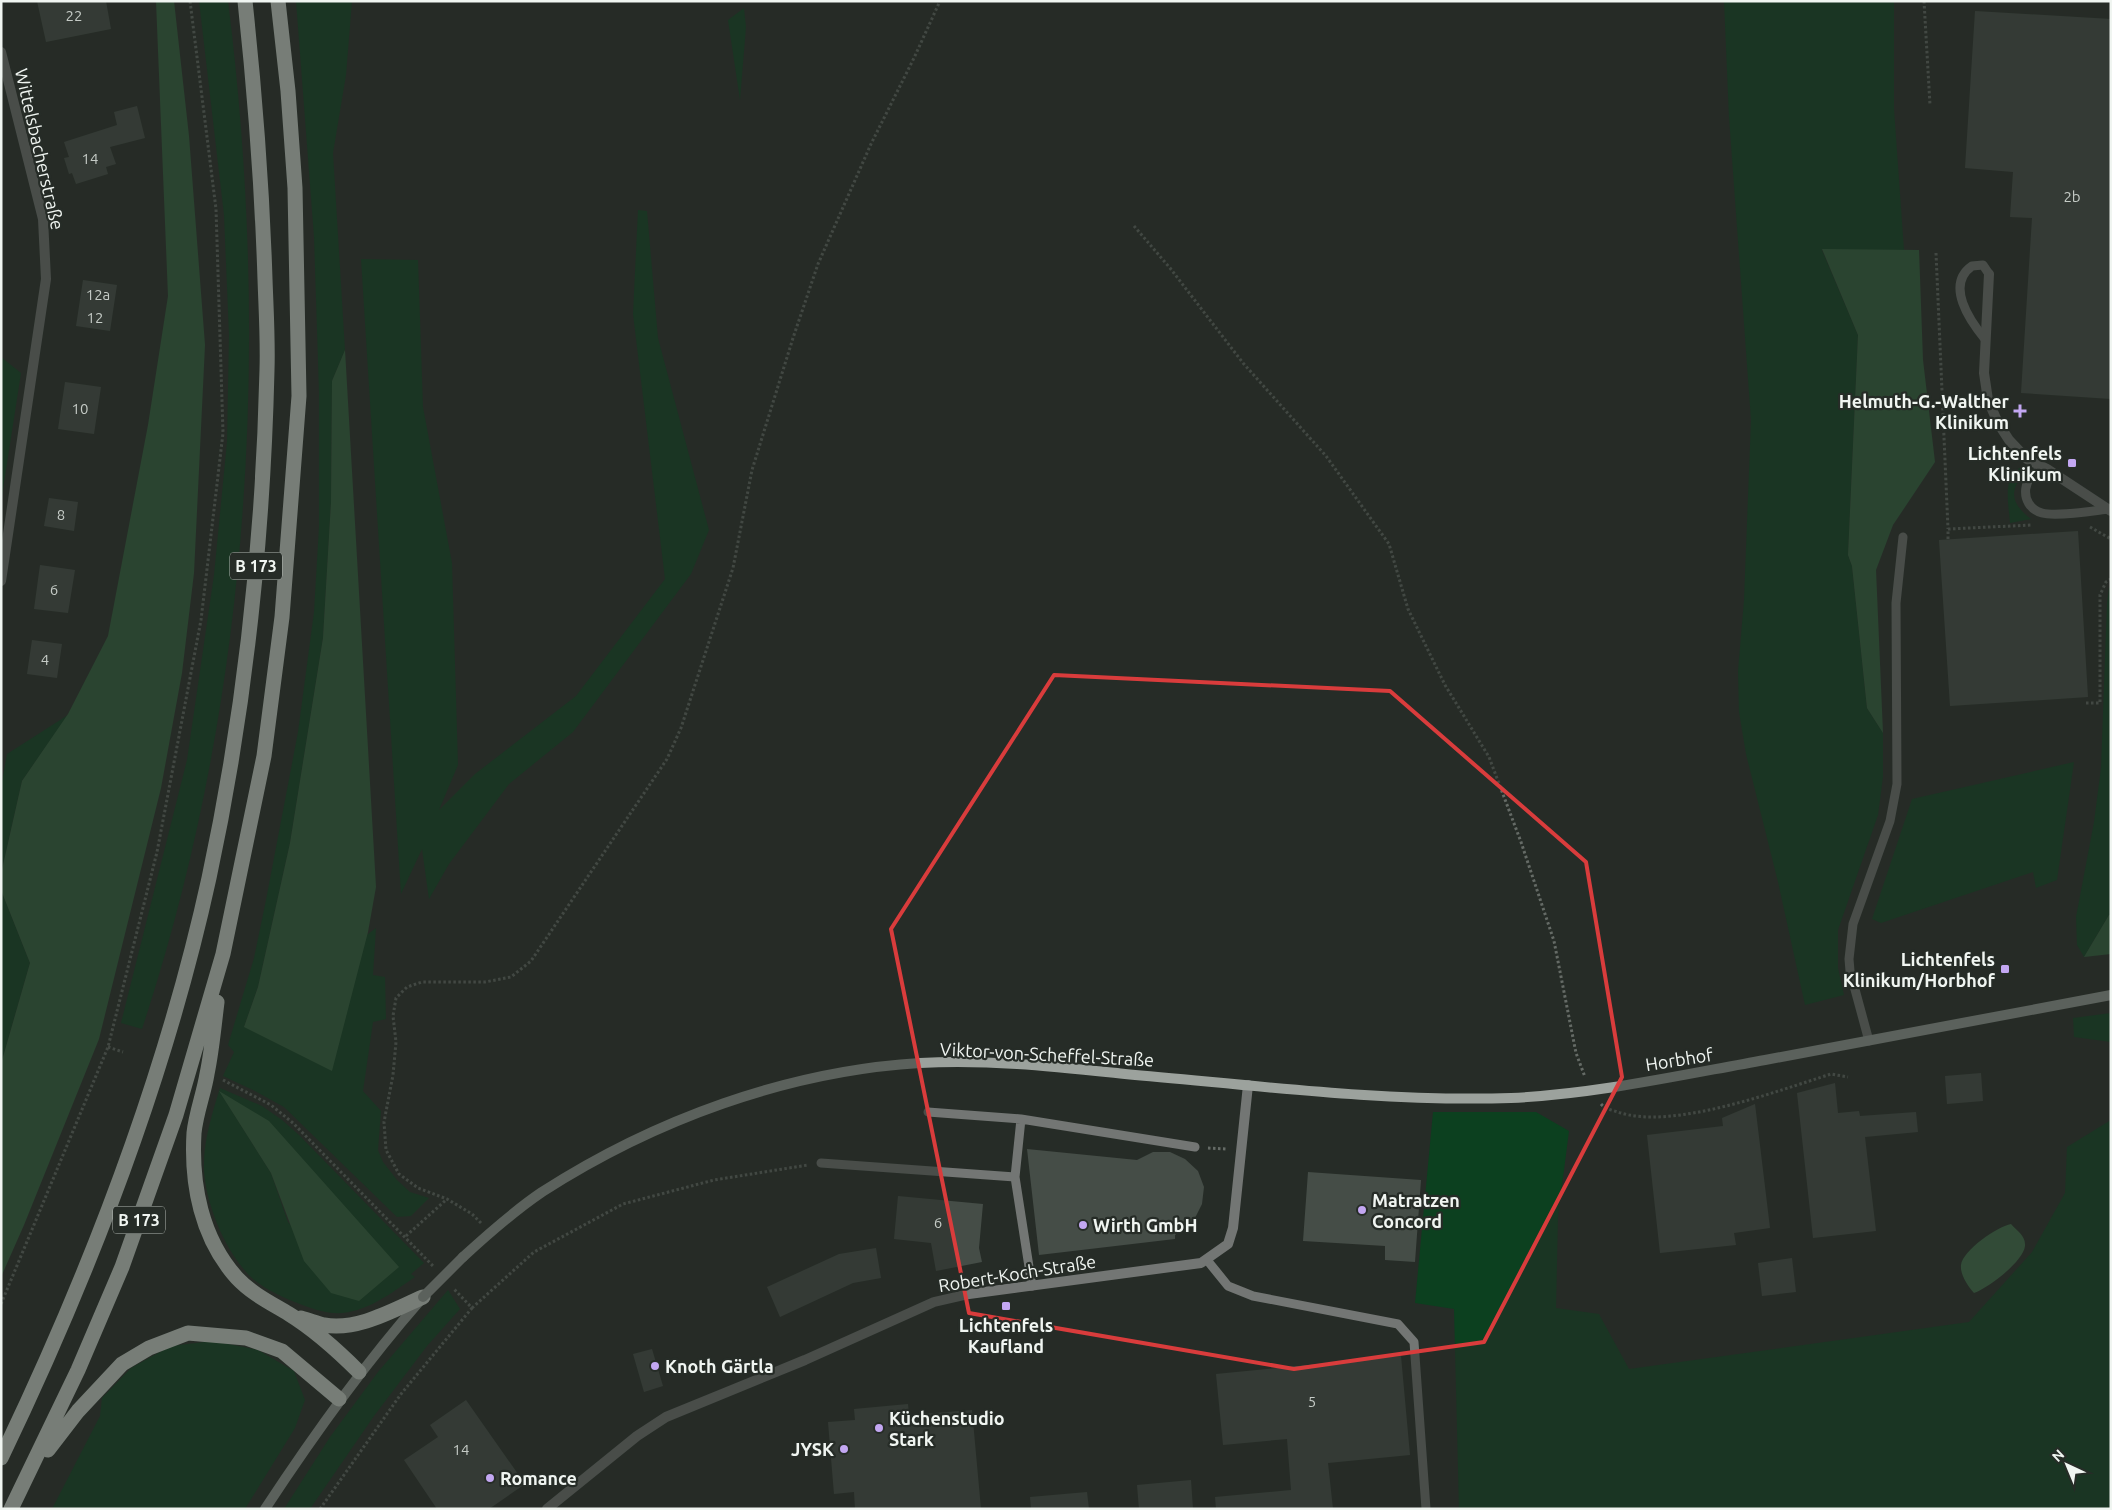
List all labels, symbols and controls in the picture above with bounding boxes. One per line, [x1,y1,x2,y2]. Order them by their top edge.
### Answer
house number: 22 [66,7,82,24]
street label: Wittelsbacherstraße [12,66,68,232]
house number: 14 [82,150,98,167]
house number: 2b [2063,188,2081,205]
house number: 12a [86,286,110,303]
house number: 12 [87,309,103,326]
place label: Helmuth-G.-Walther Klinikum [1839,391,2010,432]
house number: 10 [72,400,88,417]
marker: Helmuth-G.-Walther Klinikum [2013,404,2027,418]
place label: Lichtenfels Klinikum [1968,443,2062,484]
marker: Lichtenfels Klinikum [2066,457,2078,469]
house number: 8 [57,506,65,523]
road number: B 173 [230,552,282,580]
house number: 6 [50,581,58,598]
house number: 4 [41,651,49,668]
place label: Lichtenfels Klinikum/Horbhof [1843,949,1996,990]
marker: Lichtenfels Klinikum/Horbhof [1999,963,2011,975]
street label: Viktor-von-Scheffel-Straße [939,1038,1155,1070]
street label: Horbhof [1644,1044,1714,1074]
place label: Matratzen Concord [1372,1190,1460,1231]
marker: Matratzen Concord [1356,1204,1368,1216]
road number: B 173 [113,1206,165,1234]
house number: 6 [934,1214,942,1231]
place label: Wirth GmbH [1093,1215,1197,1235]
marker: Wirth GmbH [1077,1219,1089,1231]
street label: Robert-Koch-Straße [937,1251,1097,1295]
marker: Lichtenfels Kaufland [1000,1300,1012,1312]
place label: Lichtenfels Kaufland [959,1315,1053,1356]
place label: Knoth Gärtla [665,1356,774,1376]
marker: Knoth Gärtla [649,1360,661,1372]
house number: 5 [1308,1393,1316,1410]
place label: Küchenstudio Stark [889,1408,1005,1449]
marker: Küchenstudio Stark [873,1422,885,1434]
place label: JYSK [791,1439,834,1459]
north arrow [2042,1440,2092,1490]
house number: 14 [453,1441,469,1458]
marker: JYSK [838,1443,850,1455]
text: N [2049,1446,2067,1465]
place label: Romance [500,1468,577,1488]
marker: Romance [484,1472,496,1484]

